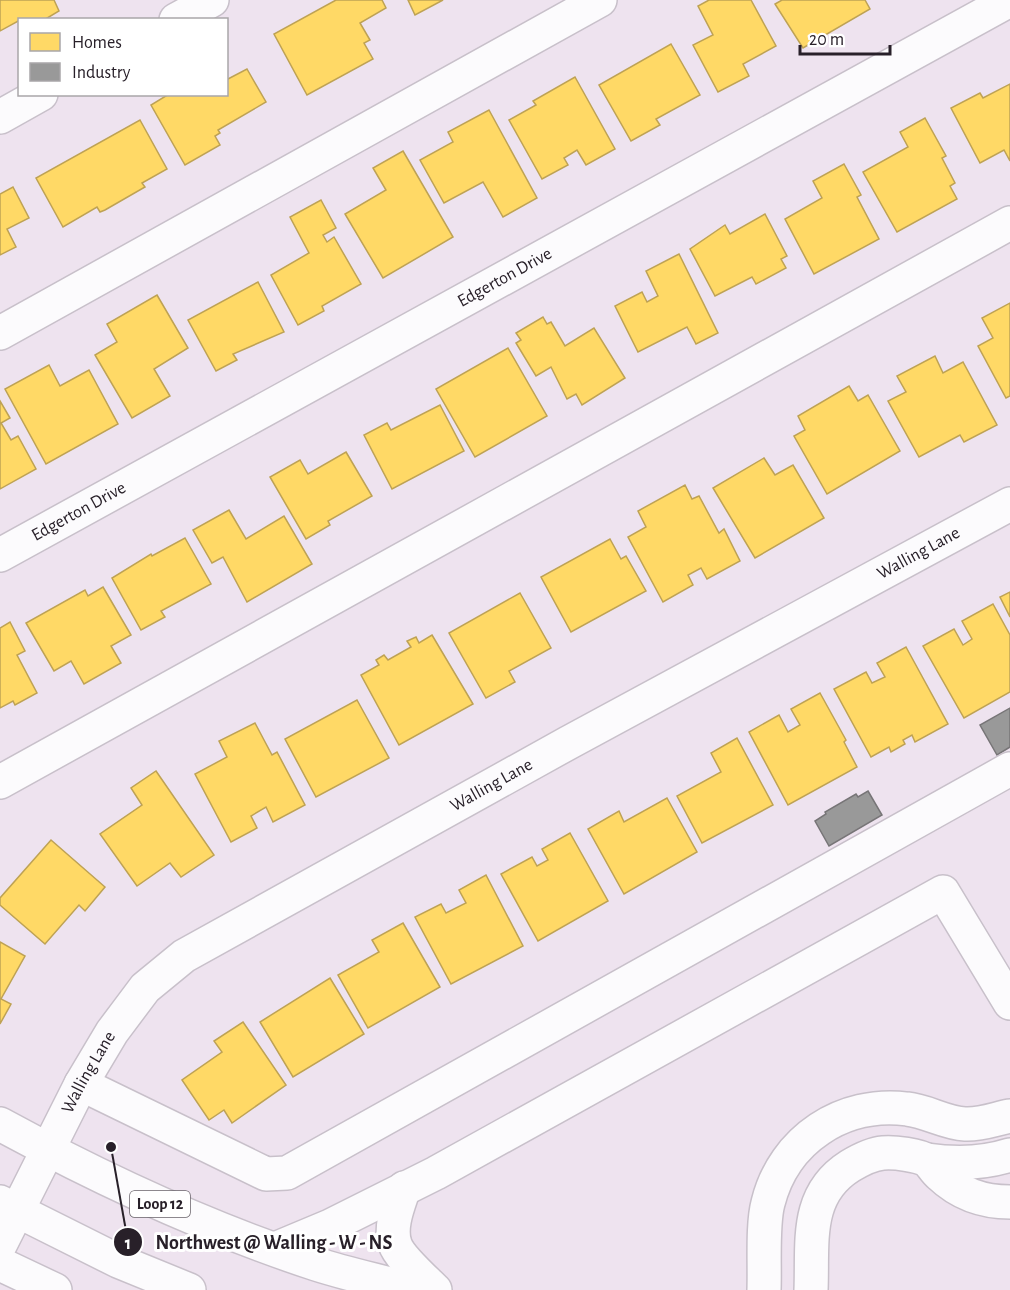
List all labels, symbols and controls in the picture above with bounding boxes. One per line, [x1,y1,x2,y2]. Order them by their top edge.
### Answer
legend [18,18,228,96]
scale bar [800,18,890,56]
text: 20 m [809,31,844,49]
text: Homes [72,34,122,52]
text: Industry [72,64,131,82]
street label: Edgerton Drive [455,245,555,311]
street label: Edgerton Drive [29,479,129,545]
street label: Walling Lane [874,524,963,583]
street label: Walling Lane [447,755,536,815]
street label: Walling Lane [59,1028,119,1116]
road number: Loop 12 [130,1191,190,1217]
callout: Northwest @ Walling - W - NS [113,1223,404,1261]
text: Northwest @ Walling - W - NS [156,1233,393,1253]
text: 1 [125,1235,131,1253]

